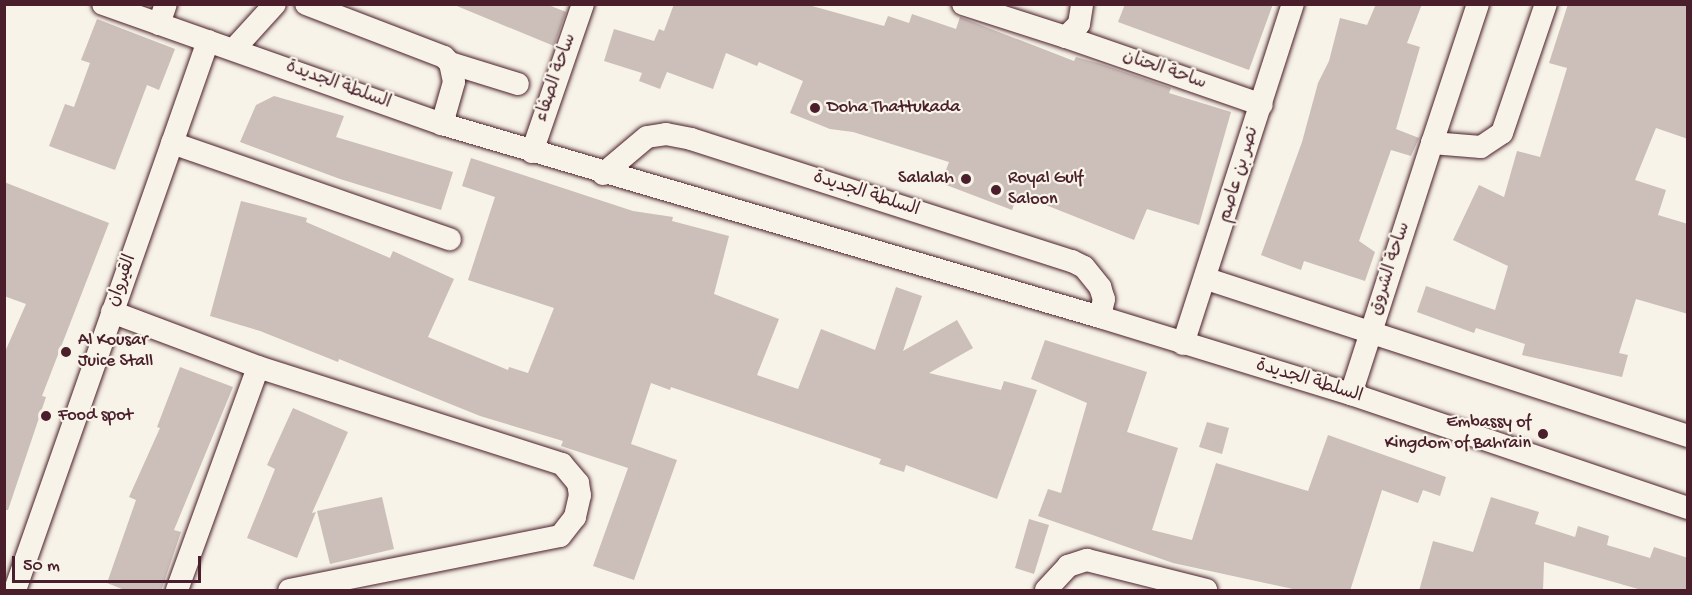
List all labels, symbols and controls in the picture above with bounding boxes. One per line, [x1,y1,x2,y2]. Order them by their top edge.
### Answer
street label: ساحة الصفاء [532,31,582,125]
street label: ساحة الحنان [1119,47,1209,95]
street label: السلطة الجديدة [282,57,394,115]
place label: Doha Thattukada [827,97,960,119]
marker: Doha Thattukada [808,101,822,115]
street label: نصر بن عاصم [1215,124,1265,226]
street label: السلطة الجديدة [810,168,922,222]
place label: Salalah [898,168,954,190]
place label: Royal Gulf Saloon [1008,169,1083,212]
marker: Salalah [959,172,973,186]
marker: Royal Gulf Saloon [989,183,1003,197]
street label: ساحة الشروق [1366,220,1416,318]
street label: القيروان [104,252,142,310]
place label: Al Kousar Juice Stall [78,331,153,374]
marker: Al Kousar Juice Stall [59,345,73,359]
street label: السلطة الجديدة [1253,356,1365,408]
place label: Food spot [58,405,133,427]
marker: Food spot [39,409,53,423]
place label: Embassy of Kingdom of Bahrain [1385,413,1531,456]
marker: Embassy of Kingdom of Bahrain [1536,427,1550,441]
scale bar [15,544,204,582]
text: 50 m [23,556,60,577]

